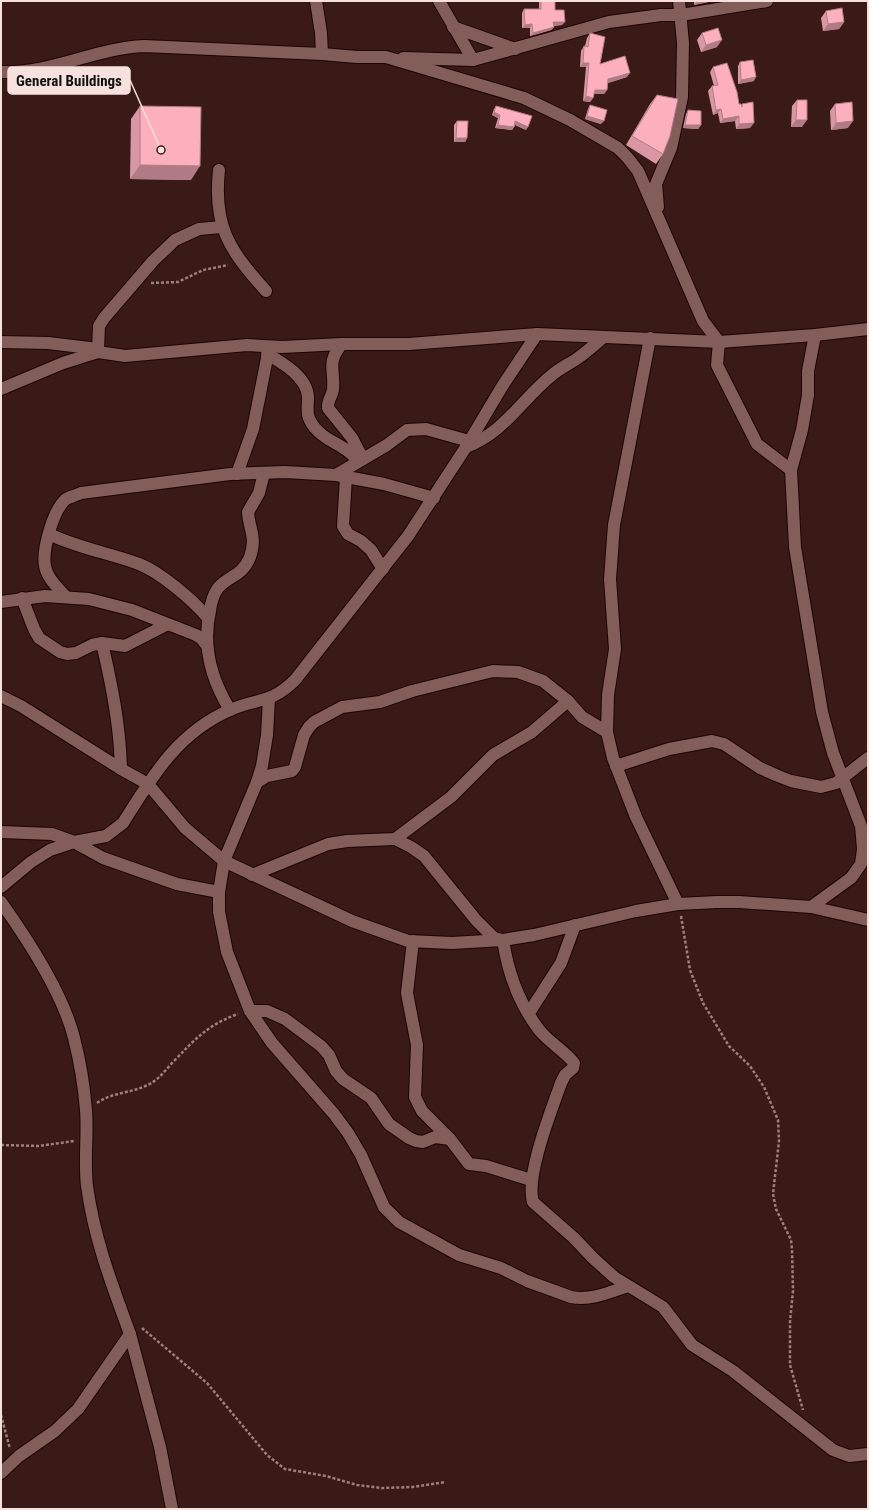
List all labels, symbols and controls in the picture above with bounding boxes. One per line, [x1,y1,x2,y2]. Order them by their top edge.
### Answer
callout: General Buildings [8,67,130,94]
text: General Buildings [16,72,122,90]

